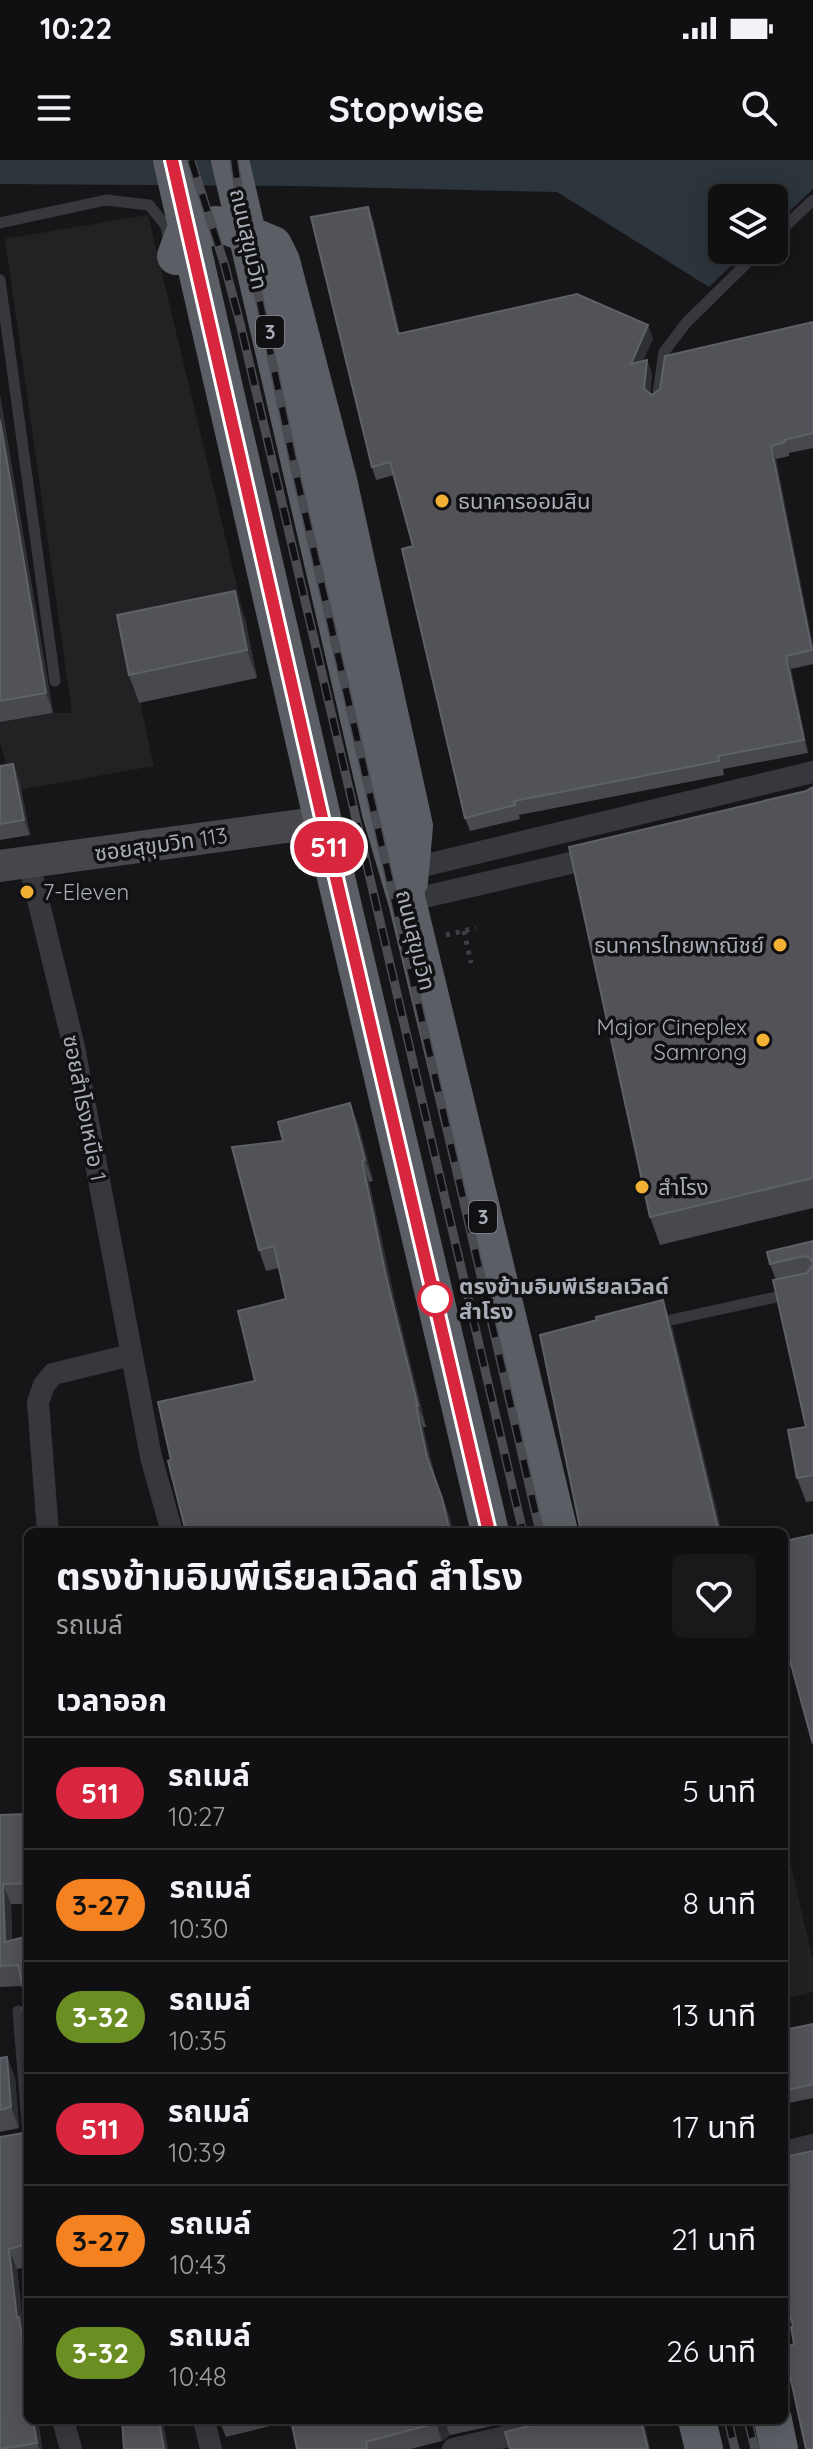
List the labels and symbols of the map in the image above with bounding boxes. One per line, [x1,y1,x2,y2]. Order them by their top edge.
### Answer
street label: ถนนสุขุมวิท [224,186,274,292]
road number: 3 [256,316,284,348]
place label: ธนาคารออมสิน [458,487,590,515]
marker: ธนาคารออมสิน [433,492,451,510]
street label: ซอยสุขุมวิท 113 [93,821,229,867]
line badge: 511 [283,821,375,873]
place label: 7-Eleven [43,878,129,906]
marker: 7-Eleven [18,883,36,901]
street label: ถนนสุขุมวิท [390,887,442,993]
place label: ธนาคารไทยพาณิชย์ [594,931,764,959]
marker: ธนาคารไทยพาณิชย์ [771,936,789,954]
place label: Major Cineplex Samrong [596,1013,747,1066]
marker: Major Cineplex Samrong [754,1031,772,1049]
street label: ซอยสำโรงเหนือ 1 [57,1033,113,1183]
place label: สำโรง [658,1173,709,1201]
marker: สำโรง [633,1178,651,1196]
road number: 3 [469,1201,497,1233]
place label: ตรงข้ามอิมพีเรียลเวิลด์ สําโรง [459,1272,669,1325]
marker: ตรงข้ามอิมพีเรียลเวิลด์ สําโรง [418,1282,452,1316]

